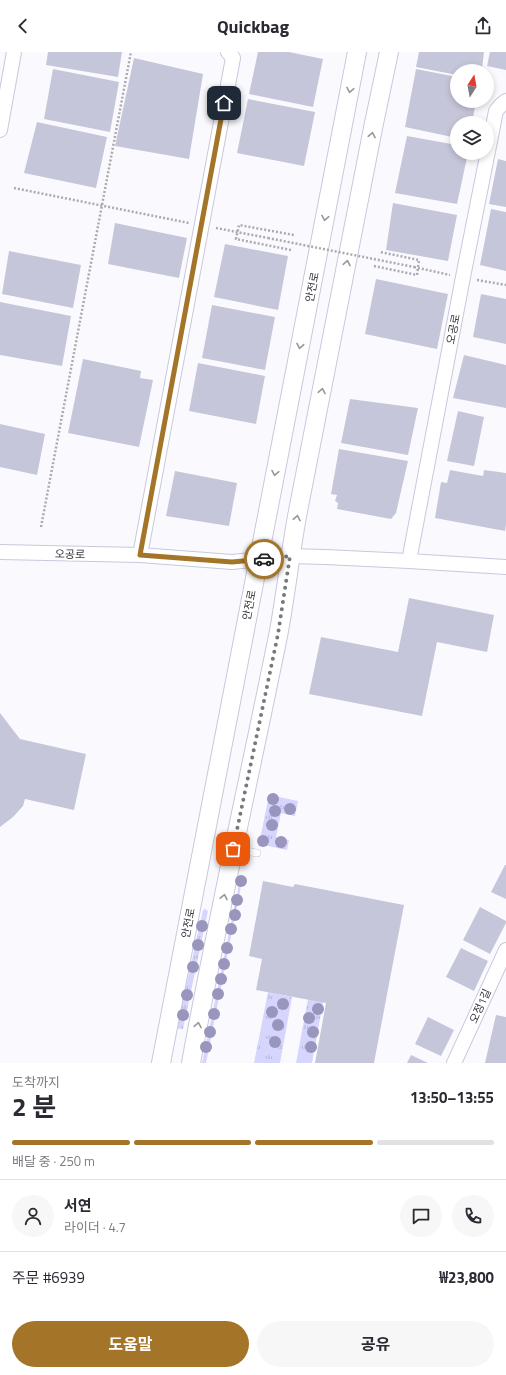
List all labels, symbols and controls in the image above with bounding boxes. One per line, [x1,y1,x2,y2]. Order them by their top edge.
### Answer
text: Quickbag [217,13,289,40]
icon: back [12,15,34,37]
icon: share [472,15,494,37]
north arrow [450,64,494,108]
map controls [450,64,494,160]
pin [207,86,241,120]
one-way arrow [346,87,355,93]
icon: home [213,92,235,114]
button: layers [450,116,494,160]
one-way arrow [367,132,375,138]
one-way arrow [321,215,330,221]
one-way arrow [342,260,350,266]
street label: 안전로 [301,271,323,303]
street label: 오공로 [442,313,464,345]
one-way arrow [296,342,305,349]
one-way arrow [317,387,325,394]
one-way arrow [272,470,280,476]
one-way arrow [292,515,301,521]
courier [244,539,284,579]
street label: 오공로 [55,546,85,562]
icon: car [253,548,275,570]
street label: 안전로 [238,589,260,621]
pin [216,832,250,866]
icon: bag [222,838,244,860]
one-way arrow [219,894,227,900]
street label: 안전로 [177,907,199,939]
street label: 오정1길 [465,986,495,1026]
one-way arrow [193,1022,202,1028]
text: 도착까지 [12,1072,60,1092]
text: 13:50–13:55 [410,1086,494,1109]
text: 2 분 [12,1087,56,1126]
text: 배달 중 · 250 m [12,1151,95,1171]
text: 서연 [64,1194,92,1217]
button: person [12,1195,54,1237]
button: chat [400,1195,442,1237]
button: phone [452,1195,494,1237]
text: 라이더 · 4.7 [64,1217,126,1237]
text: 주문 #6939 [12,1266,85,1289]
text: ₩23,800 [439,1266,494,1289]
button: 도움말 [12,1321,249,1367]
button: 공유 [257,1321,494,1367]

